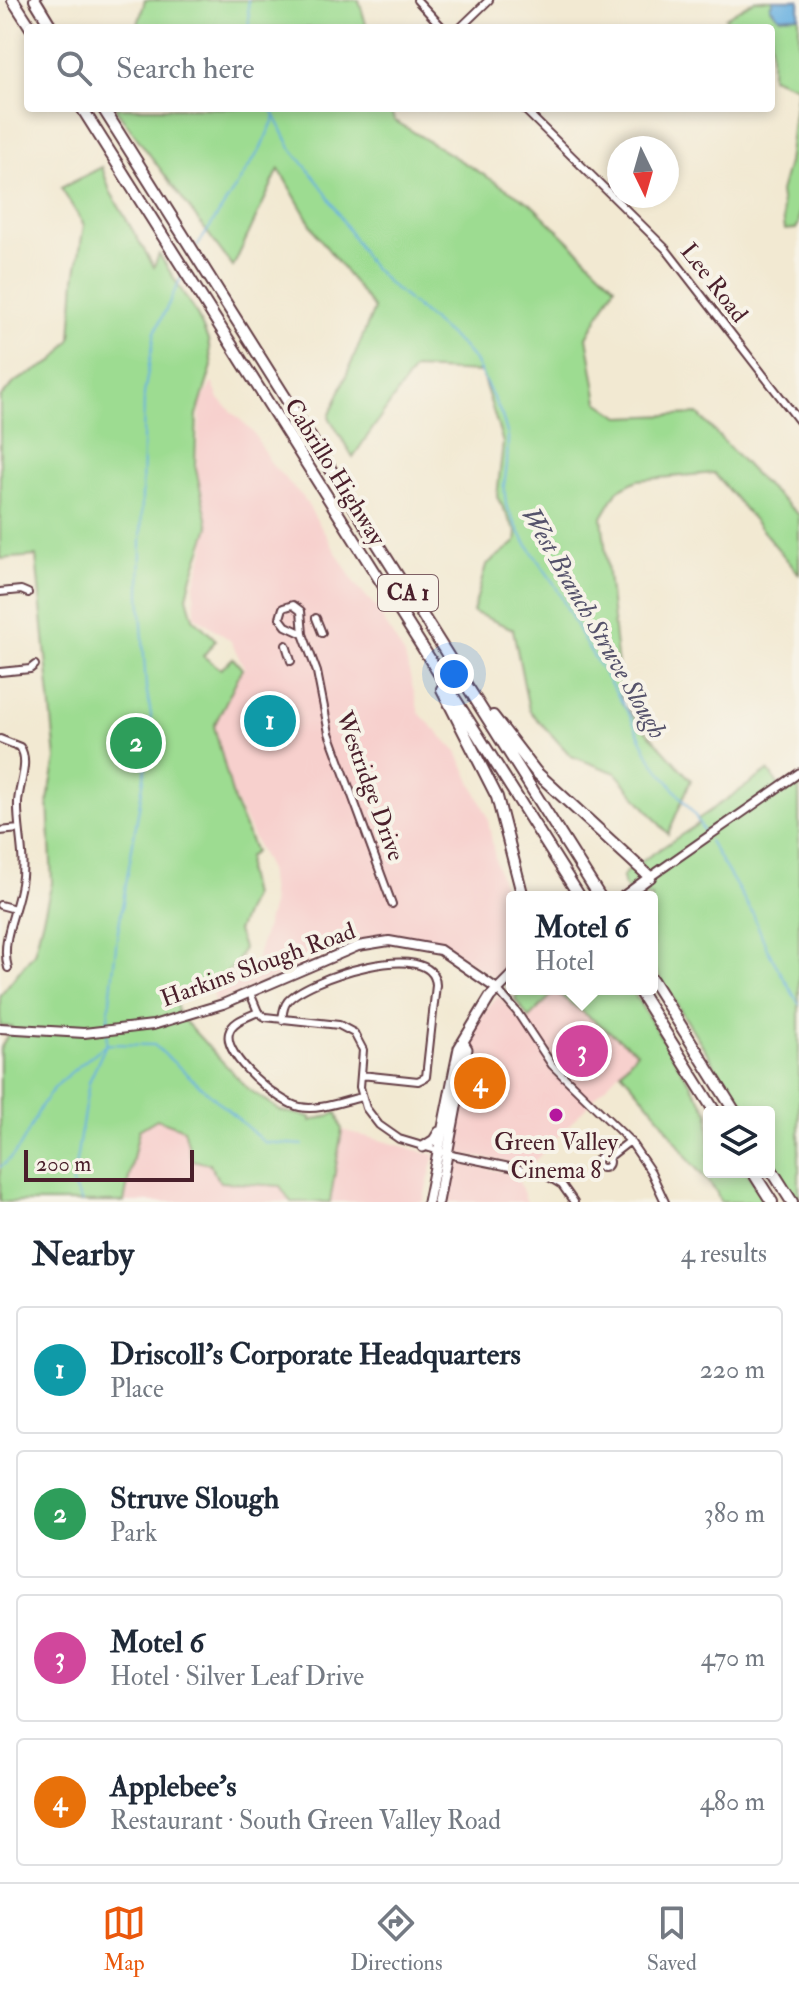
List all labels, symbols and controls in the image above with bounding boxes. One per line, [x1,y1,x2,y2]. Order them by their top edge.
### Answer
search box [24,24,775,112]
icon: search [52,46,96,90]
text: Search here [116,50,255,87]
north arrow [607,136,679,208]
street label: Lee Road [673,237,755,329]
street label: Cabrillo Highway [277,392,393,552]
water label: West Branch Struve Slough [515,501,673,745]
road number: CA 1 [378,575,438,611]
your location [434,654,474,694]
pin: 1 [244,691,296,751]
street label: Westridge Drive [328,706,411,865]
pin: 2 [110,713,162,773]
popup [506,891,658,995]
text: Motel 6 [535,909,629,946]
street label: Harkins Slough Road [156,915,360,1015]
text: Hotel [535,946,594,978]
pin: 3 [556,1021,608,1081]
pin: 4 [454,1053,506,1113]
marker: Green Valley Cinema 8 [547,1106,565,1124]
map controls [703,1106,775,1178]
button: layers [703,1106,775,1178]
place label: Green Valley Cinema 8 [494,1127,619,1186]
scale bar [24,1146,194,1182]
text: 200 m [36,1150,91,1178]
text: Nearby [32,1233,134,1276]
text: 4 results [681,1238,767,1270]
text: Driscoll's Corporate Headquarters [110,1336,521,1373]
text: 1 [55,1354,65,1386]
text: 220 m [700,1354,765,1386]
text: Place [110,1373,164,1405]
text: Struve Slough [110,1480,279,1517]
text: 2 [53,1498,67,1530]
text: 380 m [704,1498,765,1530]
text: Park [110,1517,157,1549]
text: Motel 6 [110,1624,204,1661]
text: 3 [55,1642,65,1674]
text: 470 m [701,1642,765,1674]
text: Hotel · Silver Leaf Drive [110,1661,364,1693]
text: Applebee's [110,1768,237,1805]
text: 4 [53,1786,67,1818]
text: 480 m [700,1786,765,1818]
text: Restaurant · South Green Valley Road [110,1805,501,1837]
tab: Map [102,1901,146,1977]
tab: Directions [350,1901,443,1977]
tab: Saved [647,1901,697,1977]

